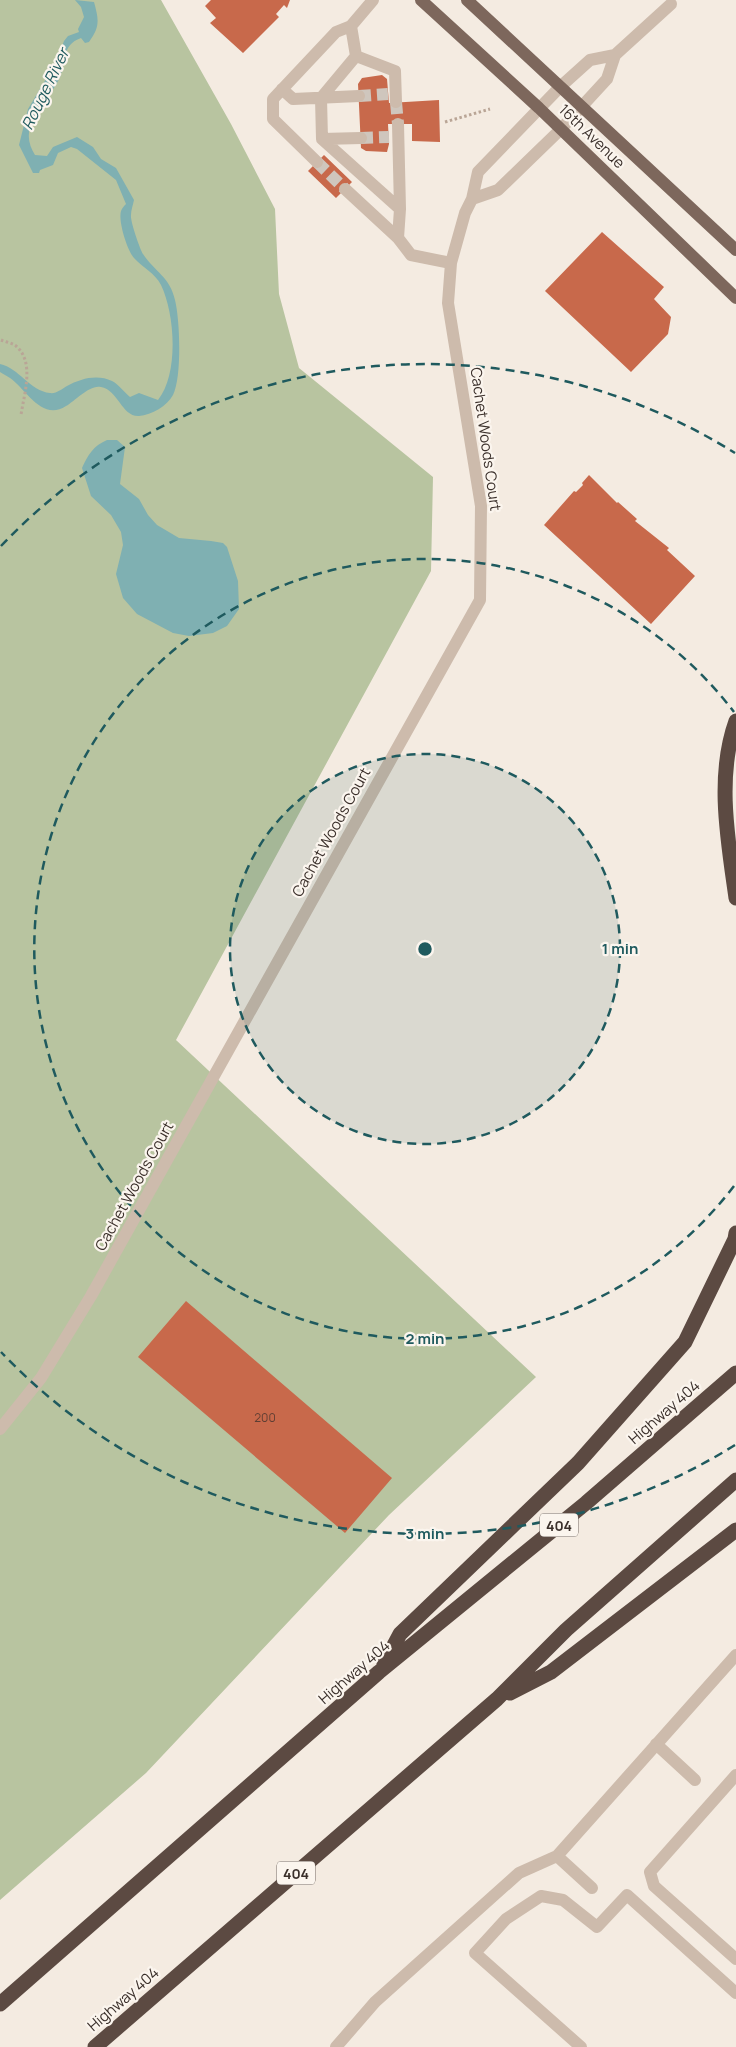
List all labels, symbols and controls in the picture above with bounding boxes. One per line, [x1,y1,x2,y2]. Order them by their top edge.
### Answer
water label: Rouge River [16,43,75,133]
street label: 16th Avenue [554,99,630,173]
street label: Cachet Woods Court [466,366,506,512]
street label: Cachet Woods Court [287,764,375,900]
text: 1 min [602,938,638,959]
centre of rings [416,940,434,958]
street label: Cachet Woods Court [90,1118,178,1254]
text: 2 min [405,1328,445,1349]
street label: Highway 404 [624,1375,704,1449]
house number: 200 [254,1409,276,1426]
road number: 404 [540,1514,578,1536]
text: 3 min [406,1523,444,1544]
street label: Highway 404 [314,1635,394,1709]
road number: 404 [277,1862,315,1885]
street label: Highway 404 [83,1962,163,2036]

